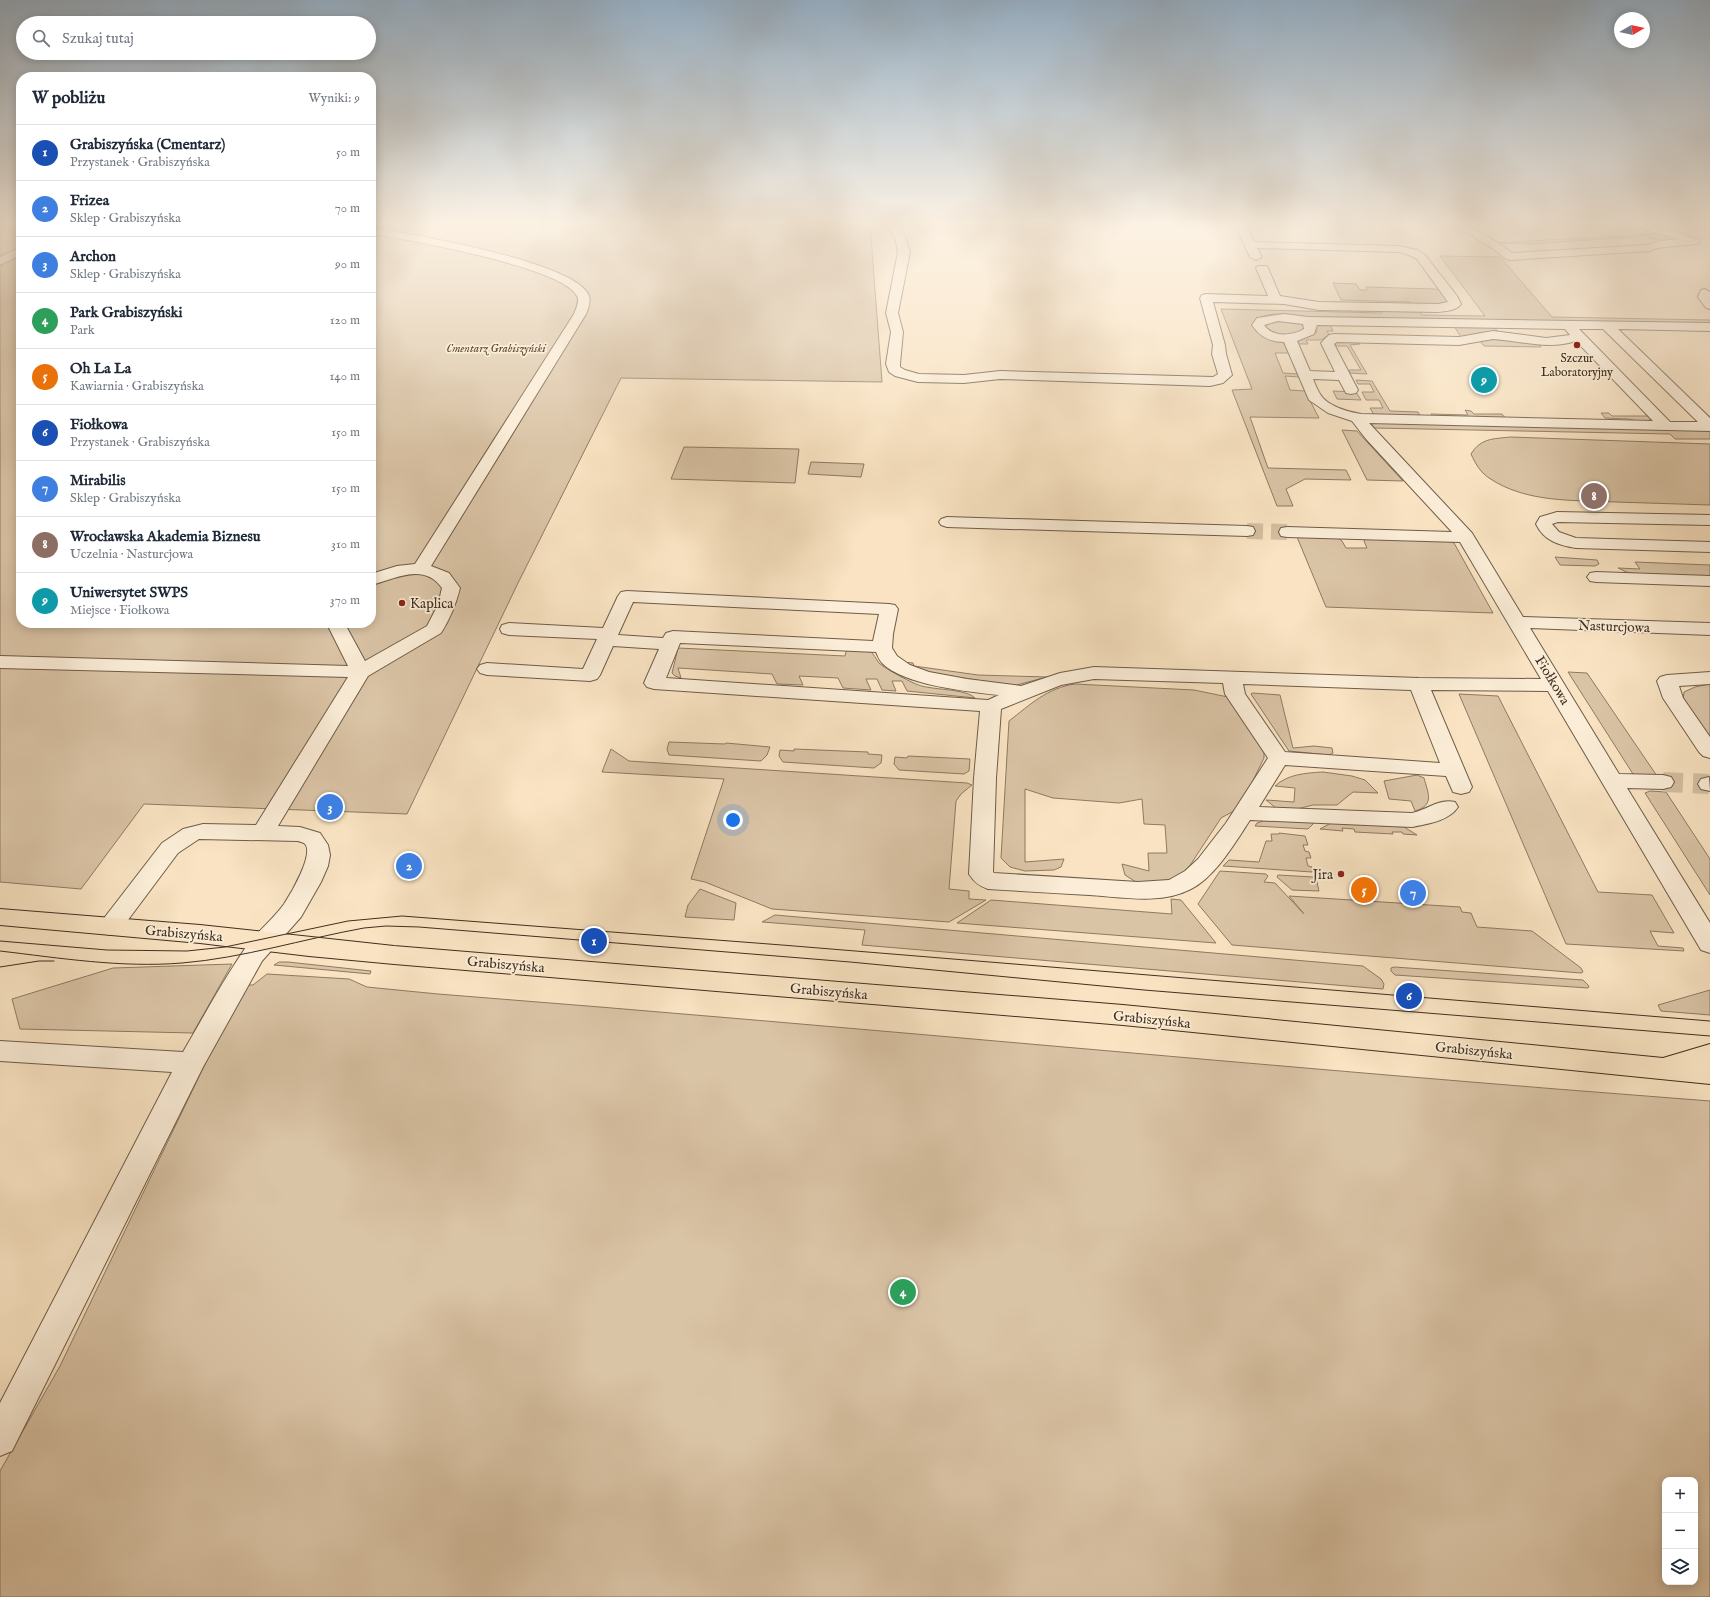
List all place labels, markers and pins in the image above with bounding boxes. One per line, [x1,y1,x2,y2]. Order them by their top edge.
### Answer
marker: Szczur Laboratoryjny [1572,340,1582,350]
place label: Szczur Laboratoryjny [1541,351,1613,380]
pin: 9 [1471,365,1497,395]
pin: 8 [1581,481,1607,511]
place label: Kaplica [410,595,454,613]
marker: Kaplica [397,598,407,608]
pin: 3 [317,792,343,822]
pin: 2 [396,851,422,881]
place label: Jira [1310,866,1334,884]
marker: Jira [1336,869,1346,879]
pin: 5 [1351,875,1377,905]
pin: 7 [1400,878,1426,908]
pin: 1 [581,926,607,956]
pin: 6 [1396,981,1422,1011]
pin: 4 [890,1277,916,1307]

